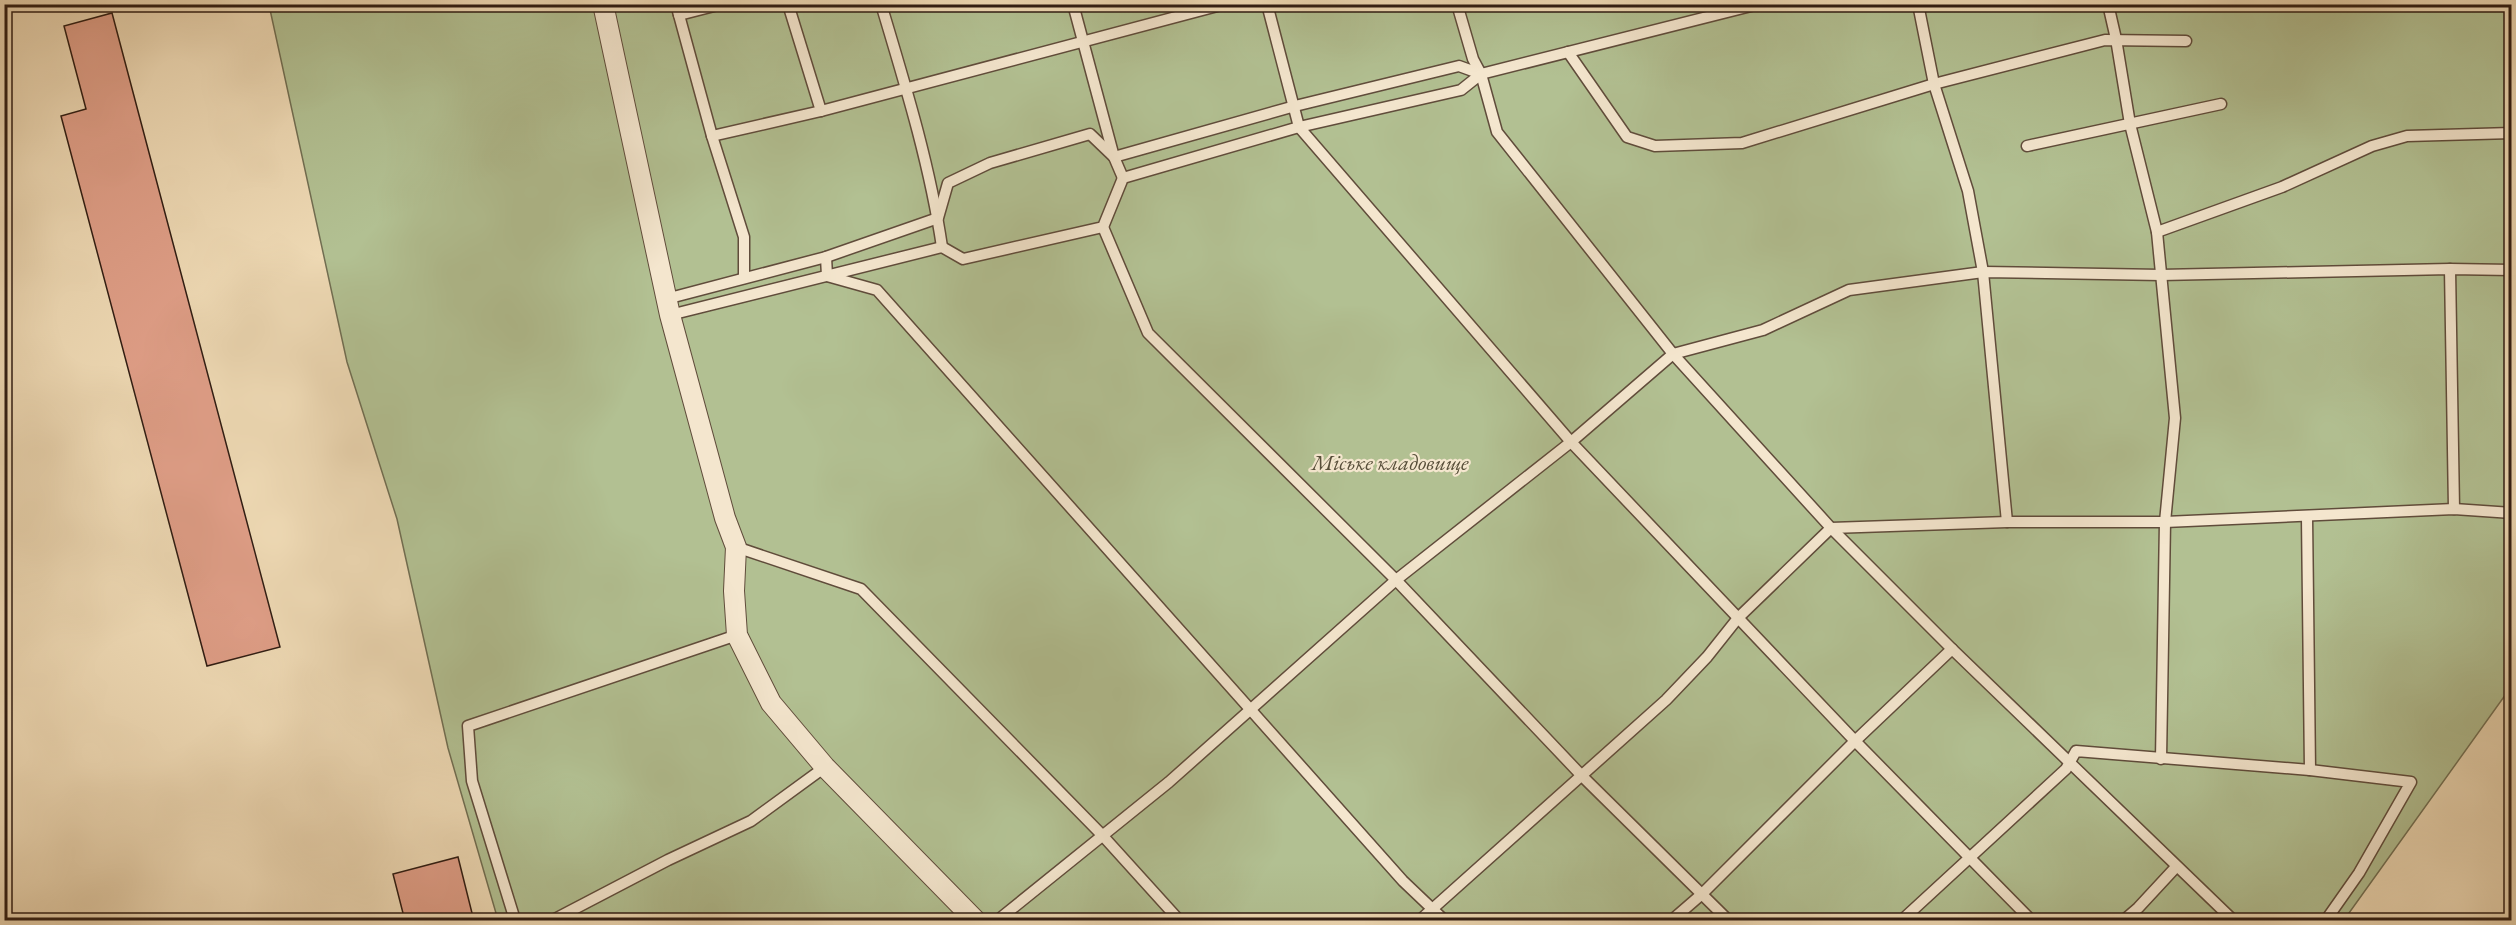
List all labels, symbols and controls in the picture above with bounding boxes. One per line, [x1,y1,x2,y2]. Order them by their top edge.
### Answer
park label: Міське кладовище [1309,448,1469,477]

